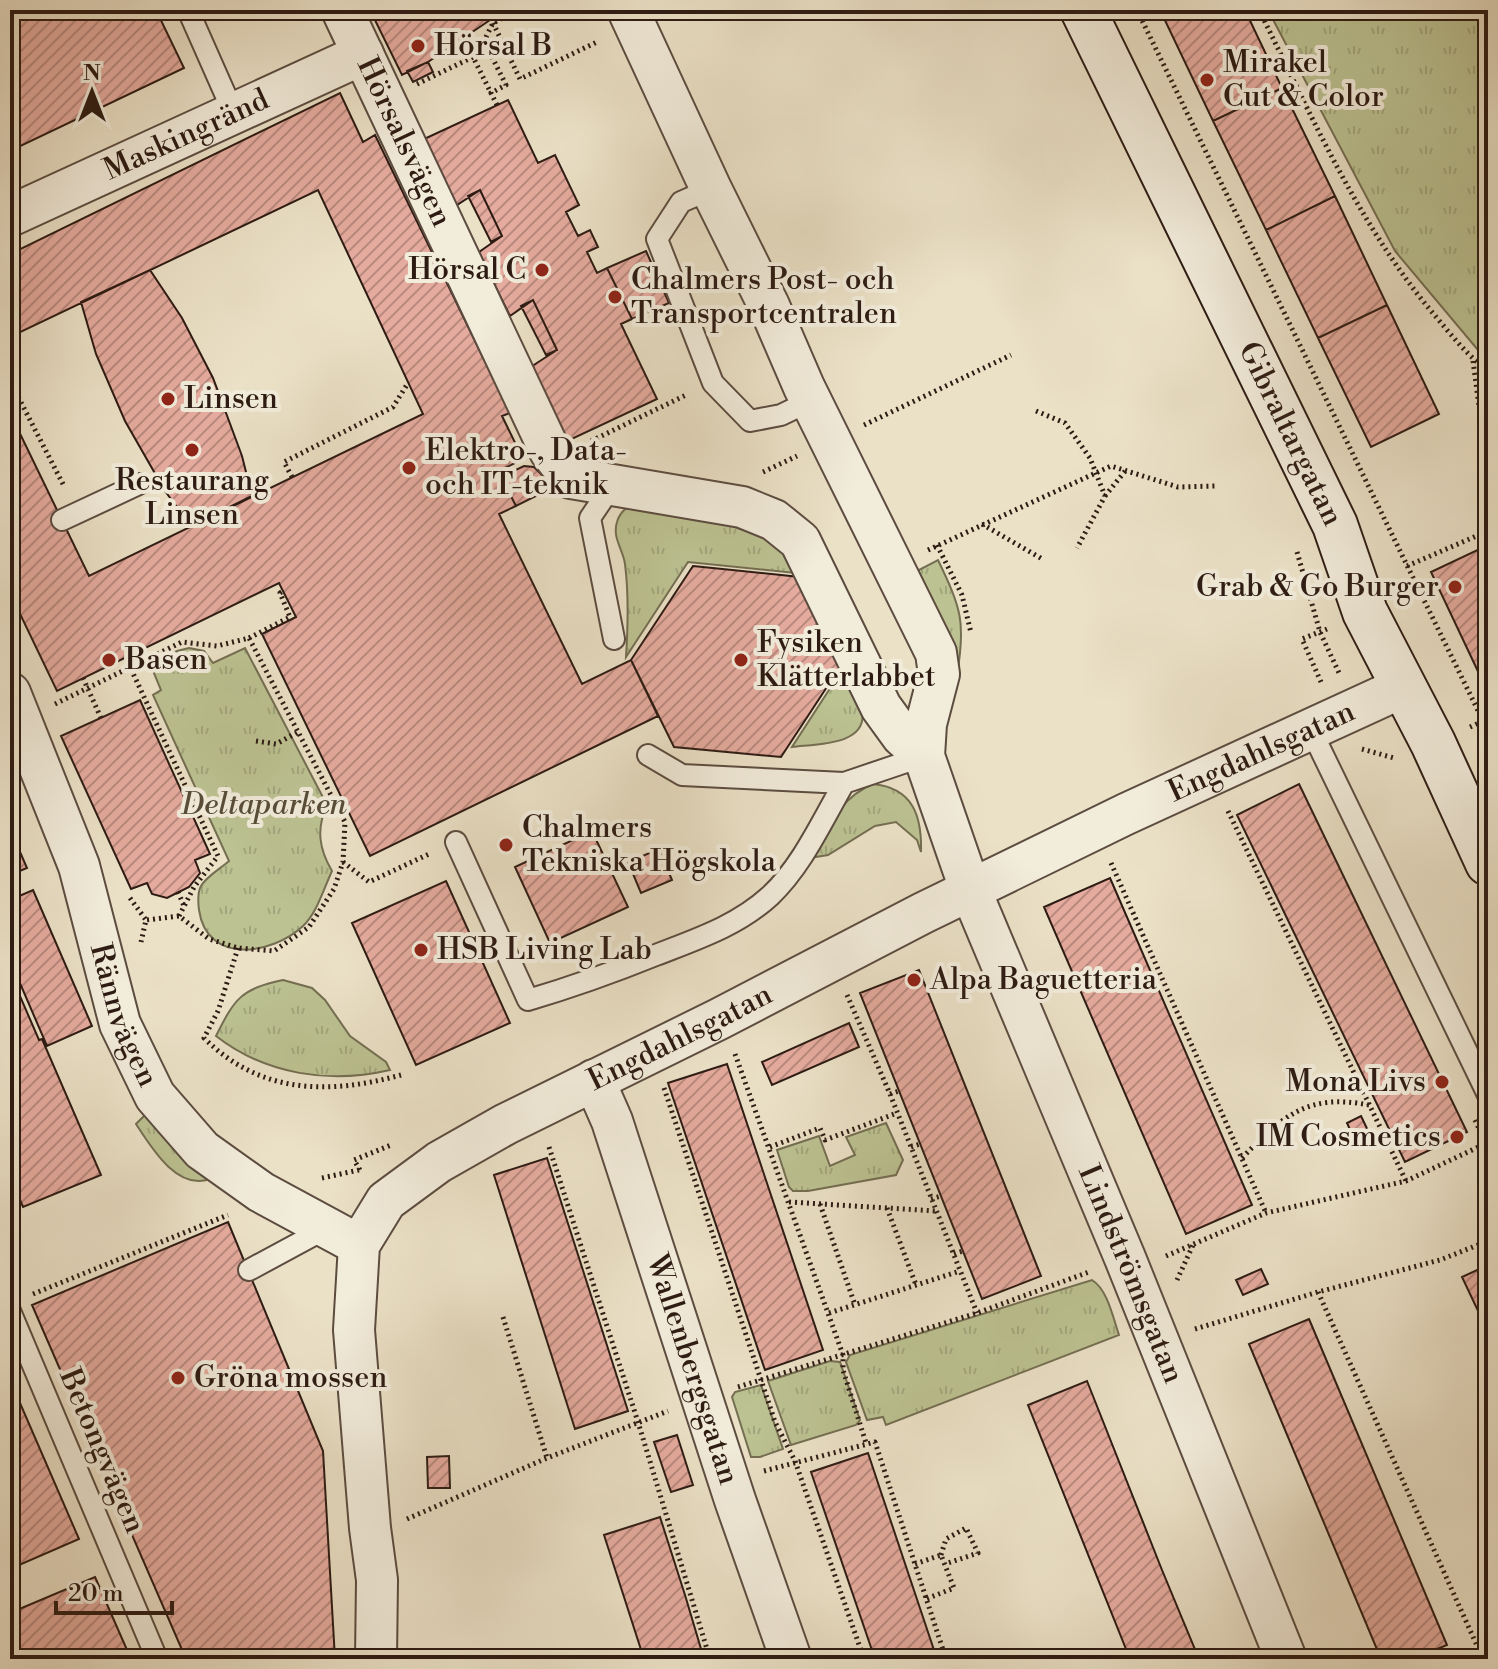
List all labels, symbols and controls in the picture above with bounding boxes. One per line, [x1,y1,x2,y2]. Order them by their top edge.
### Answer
place label: Hörsal B [434,27,552,65]
marker: Hörsal B [409,37,427,55]
place label: Mirakel Cut & Color [1223,44,1384,116]
street label: Hörsalsvägen [348,51,461,233]
north arrow [52,52,132,132]
text: N [83,60,101,87]
marker: Mirakel Cut & Color [1198,71,1216,89]
street label: Maskingränd [98,81,275,189]
place label: Hörsal C [408,251,526,289]
marker: Hörsal C [533,261,551,279]
place label: Chalmers Post- och Transportcentralen [631,261,897,333]
marker: Chalmers Post- och Transportcentralen [606,288,624,306]
street label: Gibraltargatan [1229,336,1352,532]
place label: Linsen [184,380,278,418]
marker: Linsen [159,390,177,408]
place label: Elektro-, Data- och IT-teknik [425,432,627,504]
marker: Restaurang Linsen [183,441,201,459]
marker: Elektro-, Data- och IT-teknik [400,459,418,477]
place label: Restaurang Linsen [115,462,269,534]
place label: Grab & Go Burger [1196,568,1439,606]
marker: Grab & Go Burger [1446,578,1464,596]
place label: Fysiken Klätterlabbet [757,624,936,696]
place label: Basen [124,641,208,679]
marker: Basen [100,651,118,669]
marker: Fysiken Klätterlabbet [732,651,750,669]
street label: Engdahlsgatan [1162,693,1361,811]
park label: Deltaparken [180,786,347,824]
place label: Chalmers Tekniska Högskola [522,809,777,881]
marker: Chalmers Tekniska Högskola [497,836,515,854]
place label: HSB Living Lab [437,931,652,969]
street label: Rännvägen [81,939,167,1093]
marker: HSB Living Lab [412,941,430,959]
place label: Alpa Baguetteria [929,961,1158,999]
marker: Alpa Baguetteria [905,971,923,989]
street label: Engdahlsgatan [582,976,779,1100]
place label: Mona Livs [1286,1063,1426,1101]
marker: Mona Livs [1433,1073,1451,1091]
place label: IM Cosmetics [1256,1118,1441,1156]
marker: IM Cosmetics [1448,1128,1466,1146]
street label: Lindströmsgatan [1069,1159,1192,1389]
street label: Wallenbergsgatan [637,1249,748,1490]
place label: Gröna mossen [194,1359,387,1397]
street label: Betongvägen [50,1362,154,1539]
marker: Gröna mossen [169,1369,187,1387]
scale bar [56,1565,172,1615]
text: 20 m [68,1579,124,1609]

